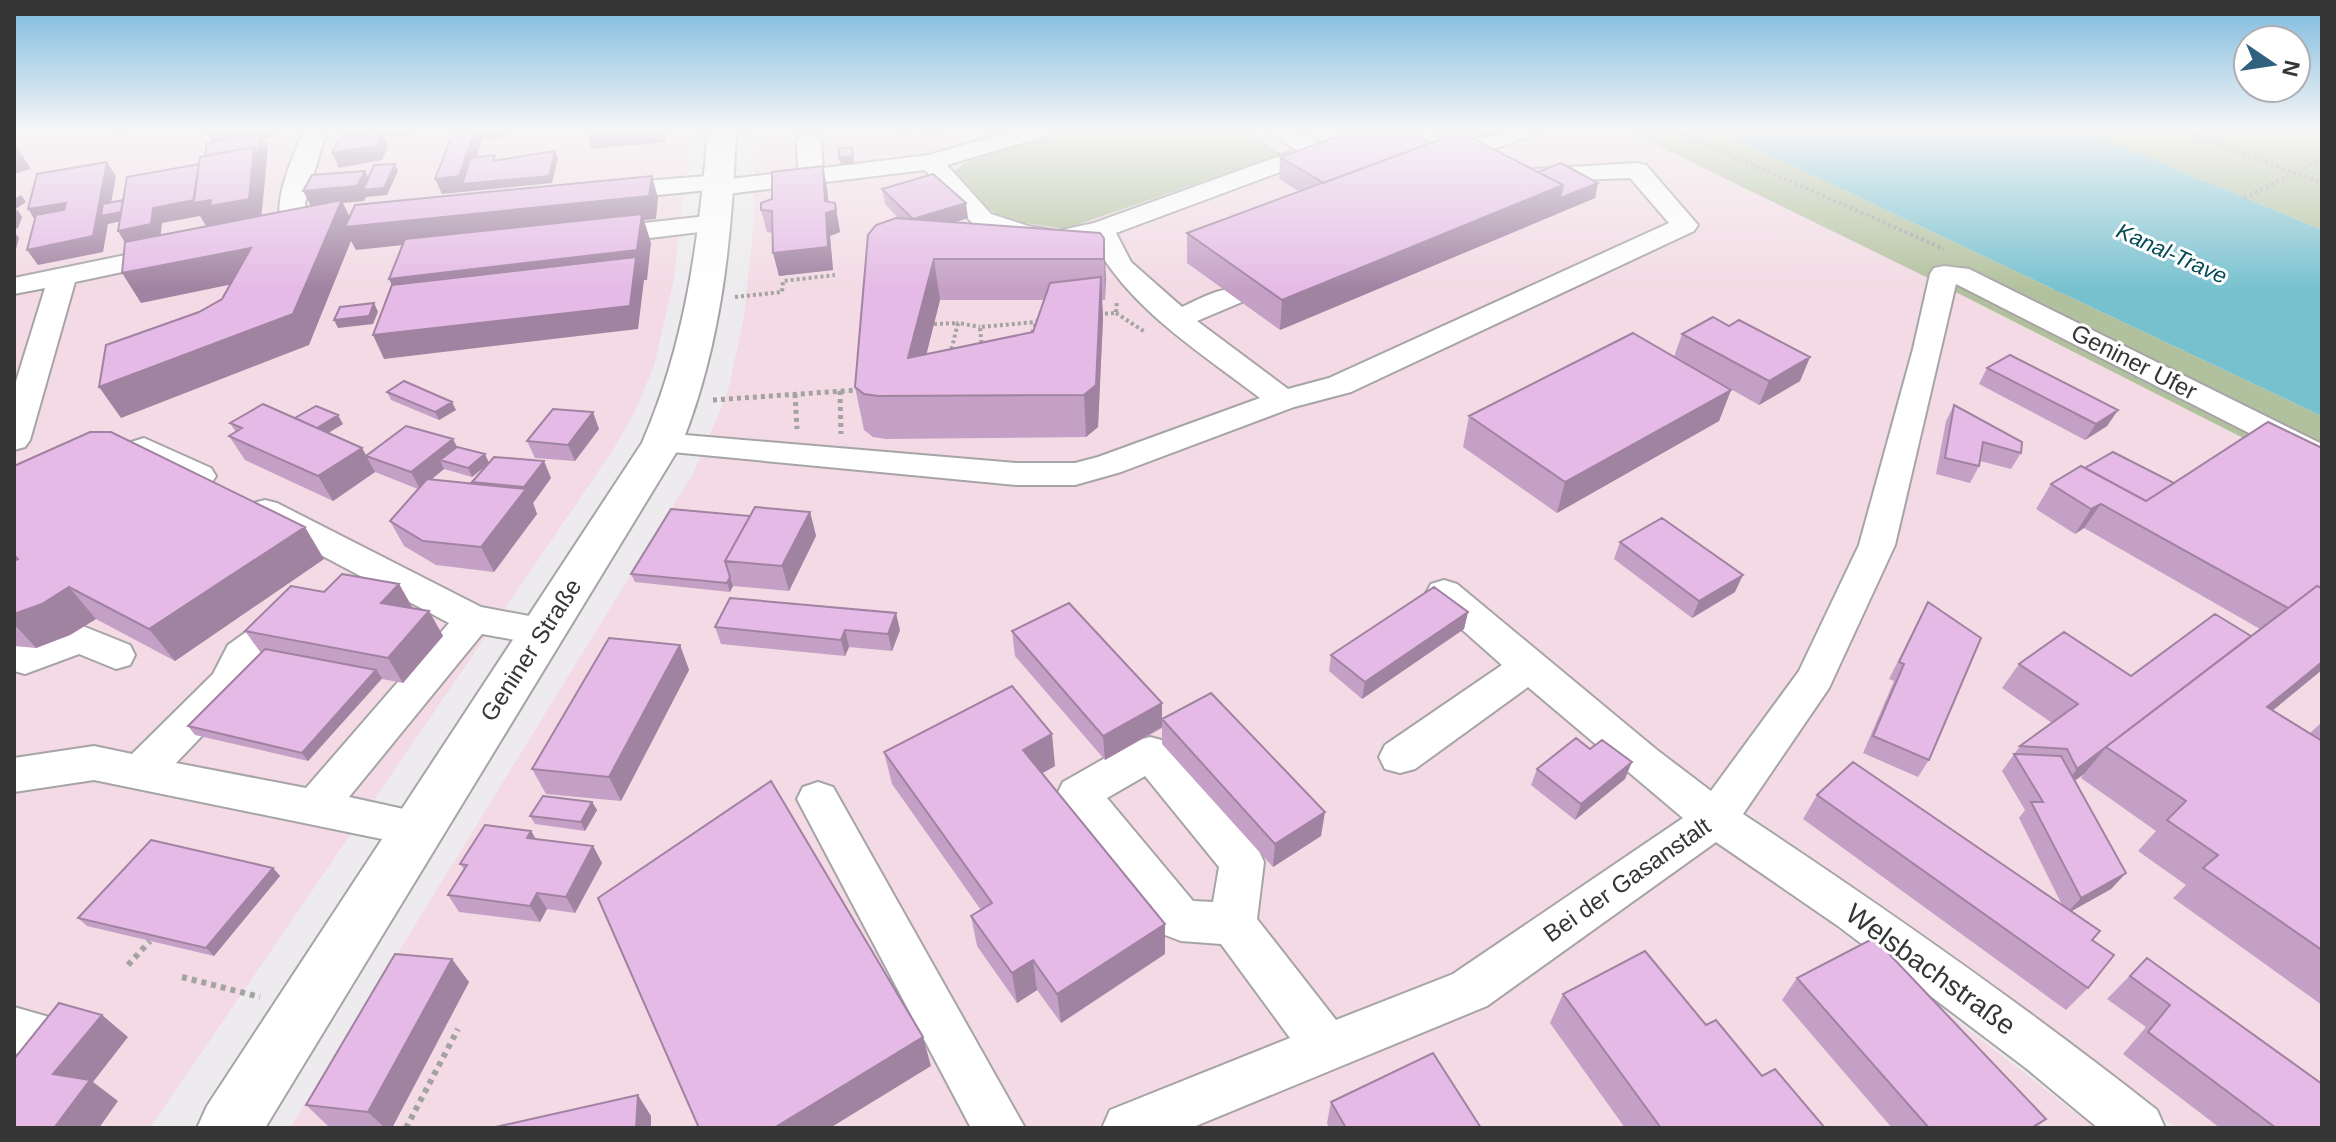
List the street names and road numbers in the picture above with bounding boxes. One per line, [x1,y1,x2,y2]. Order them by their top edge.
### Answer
street label: Geniner Ufer [2067,318,2202,405]
street label: Geniner Straße [475,574,587,726]
street label: Bei der Gasanstalt [1538,812,1716,947]
street label: Welsbachstraße [1840,898,2021,1041]

